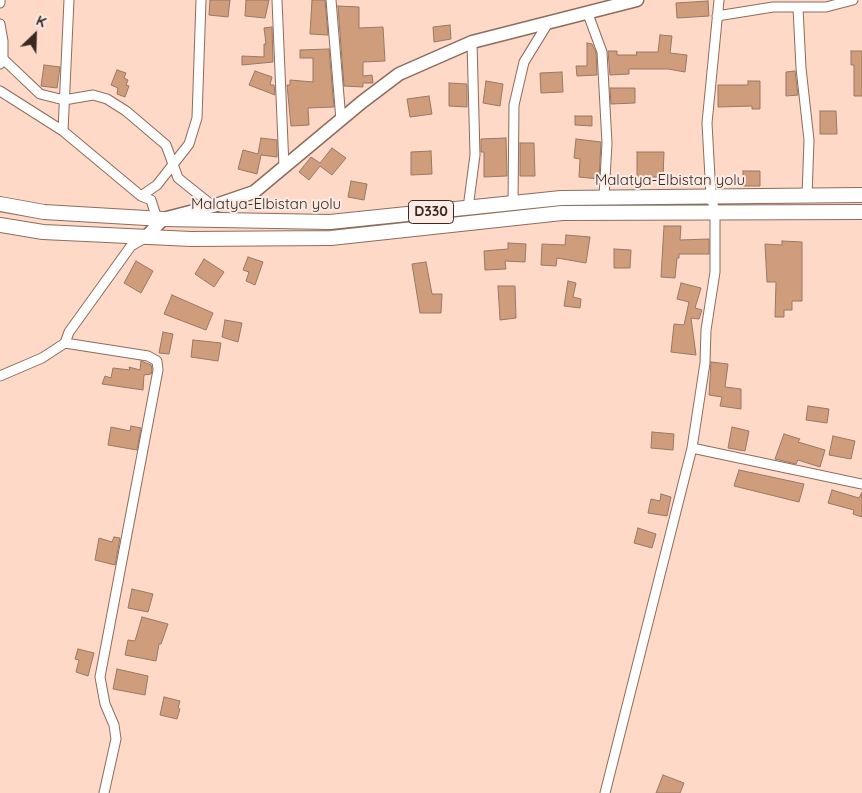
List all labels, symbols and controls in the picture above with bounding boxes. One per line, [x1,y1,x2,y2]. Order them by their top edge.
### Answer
north arrow [10,10,60,60]
text: K [33,11,49,31]
street label: Malatya-Elbistan yolu [595,171,745,189]
street label: Malatya-Elbistan yolu [191,195,341,213]
road number: D330 [408,200,454,223]

